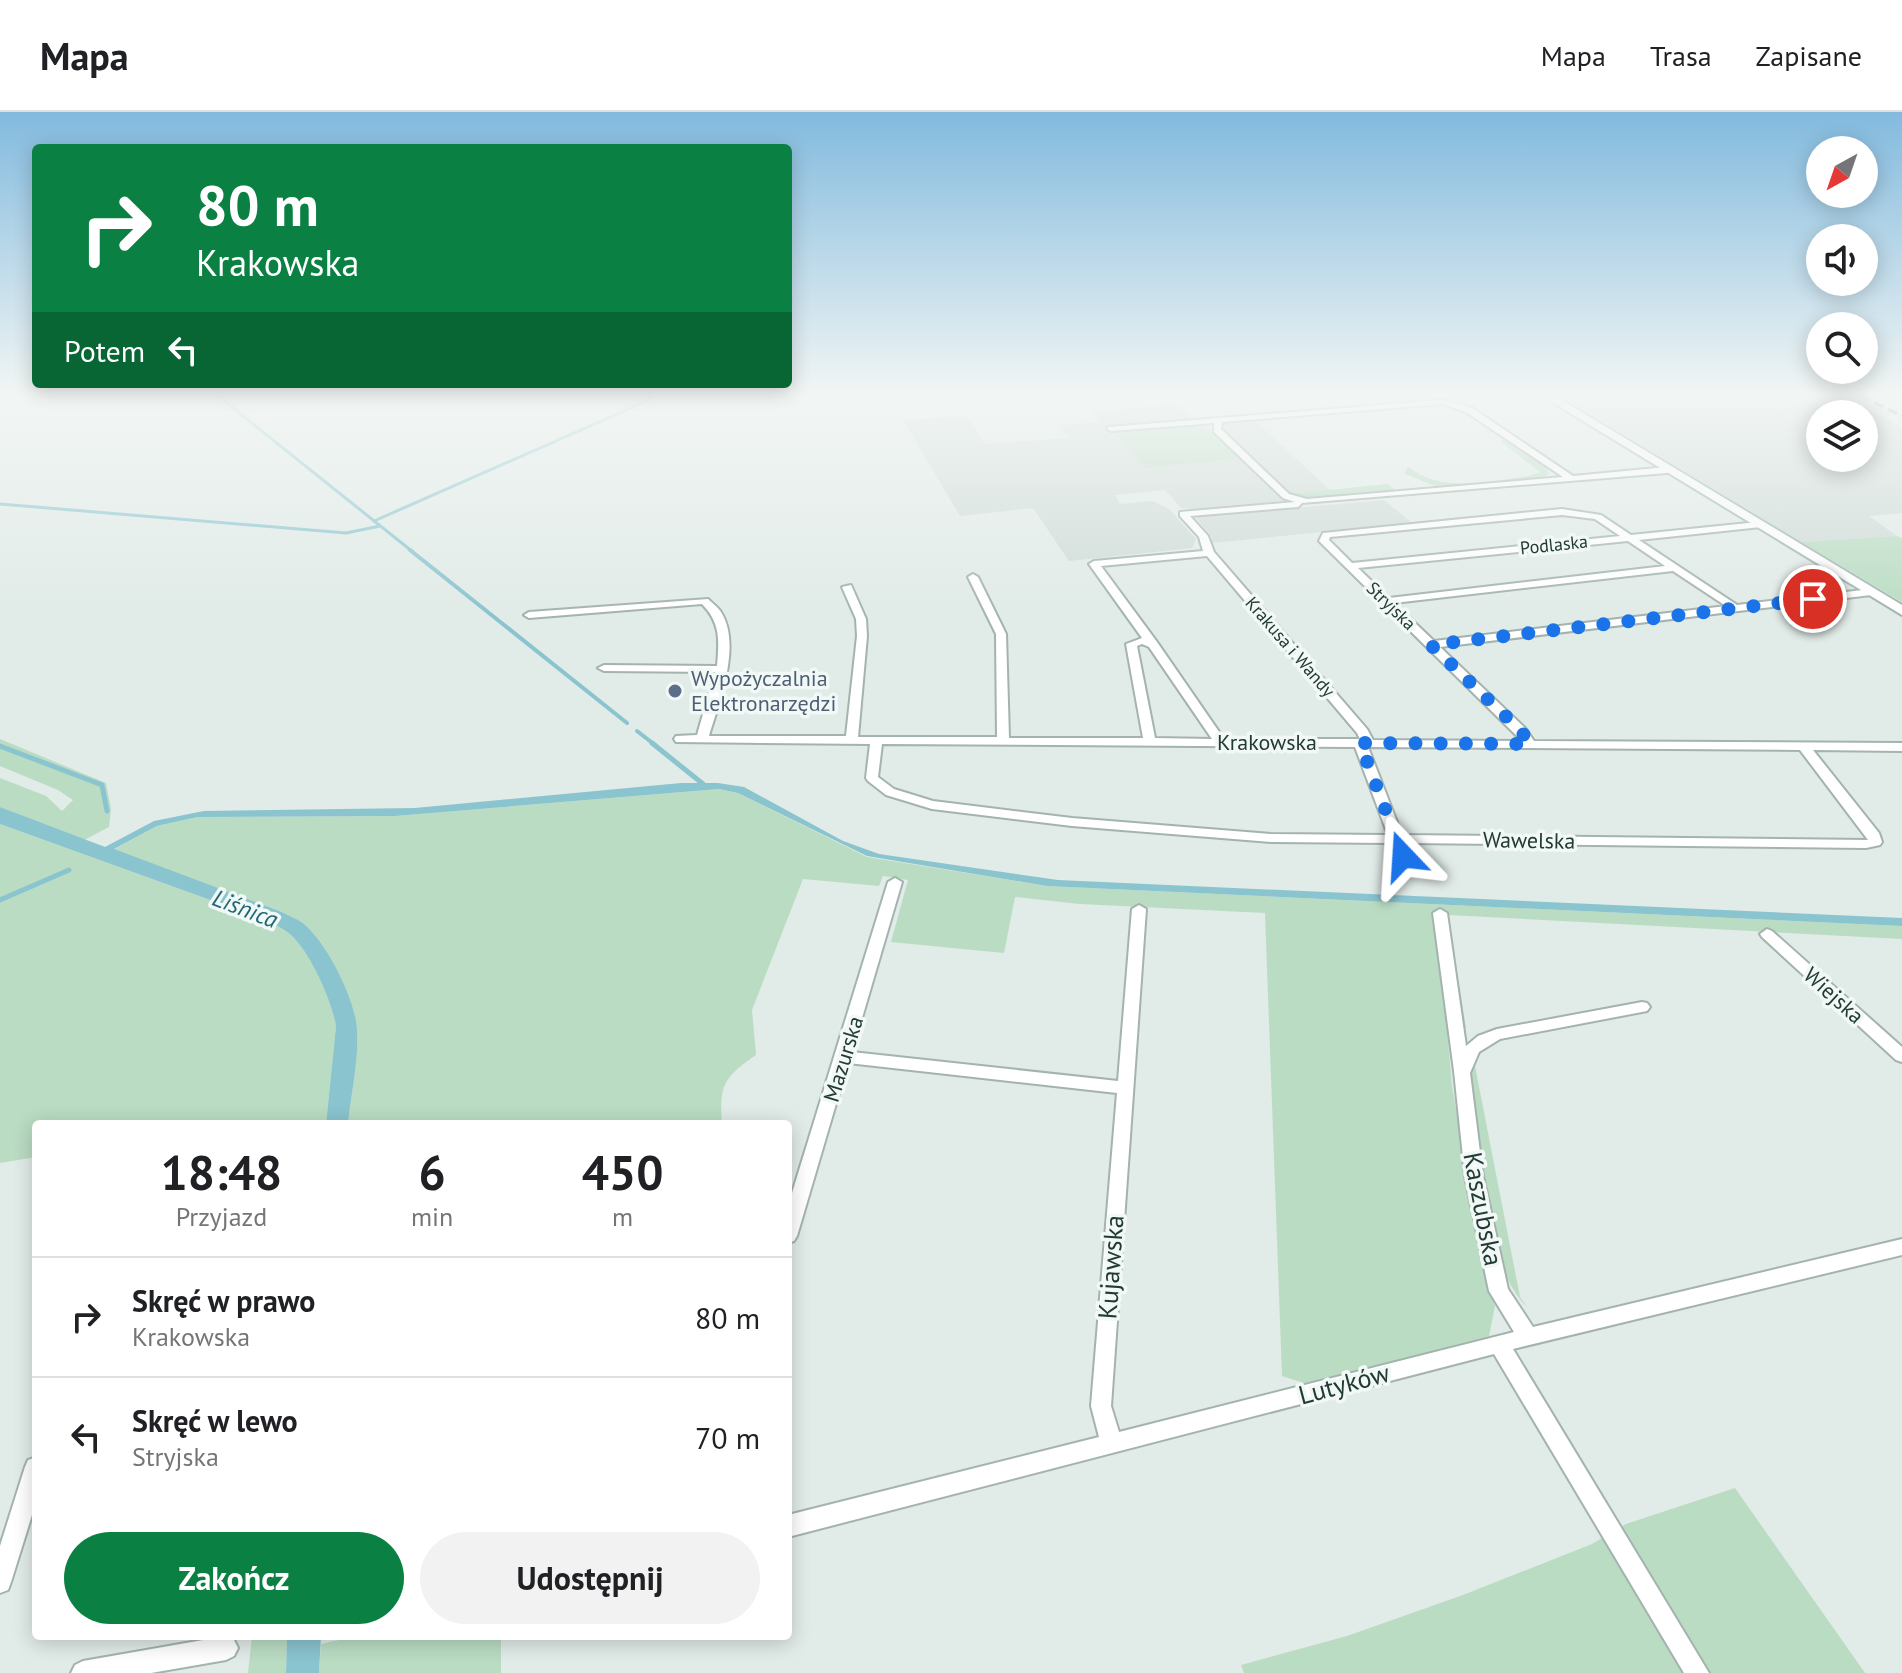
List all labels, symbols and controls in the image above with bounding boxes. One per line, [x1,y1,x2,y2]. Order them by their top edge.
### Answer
text: Mapa [40,31,129,80]
text: Mapa [1541,37,1606,74]
text: Trasa [1650,37,1712,74]
text: Zapisane [1756,37,1862,74]
north arrow [1806,136,1878,208]
map controls [1806,136,1878,472]
text: 80 m [196,169,319,241]
icon: right [64,176,168,280]
button: sound [1806,224,1878,296]
text: Krakowska [196,239,359,286]
button: search [1806,312,1878,384]
icon: left [161,328,205,372]
text: Potem [64,331,145,370]
button: layers [1806,400,1878,472]
street label: Podlaska [1519,530,1589,559]
pin [1779,565,1847,633]
street label: Stryjska [1362,576,1421,635]
icon: arrive [1791,577,1835,621]
street label: Krakusa i Wandy [1241,592,1341,702]
place label: Wypożyczalnia Elektronarzędzi [691,664,836,717]
marker: Wypożyczalnia Elektronarzędzi [666,682,684,700]
street label: Krakowska [1217,728,1317,756]
position arrow [1361,814,1445,898]
street label: Wawelska [1483,825,1575,855]
water label: Liśnica [208,882,282,935]
street label: Wiejska [1798,961,1870,1029]
street label: Mazurska [817,1013,869,1105]
text: 18:48 [161,1141,282,1203]
text: 6 [418,1141,446,1203]
text: 450 [582,1141,663,1203]
street label: Kaszubska [1456,1149,1511,1268]
text: Przyjazd [176,1200,267,1233]
text: min [411,1200,453,1233]
text: m [612,1200,633,1233]
street label: Kujawska [1090,1214,1131,1320]
text: Skręć w prawo [132,1281,315,1320]
icon: right [64,1295,108,1339]
text: 80 m [695,1298,760,1337]
text: Krakowska [132,1320,250,1353]
street label: Lutyków [1295,1356,1393,1411]
text: Skręć w lewo [132,1401,298,1440]
icon: left [64,1415,108,1459]
text: 70 m [695,1418,760,1457]
text: Stryjska [132,1440,219,1473]
button: Zakończ [64,1532,404,1624]
button: Udostępnij [420,1532,760,1624]

